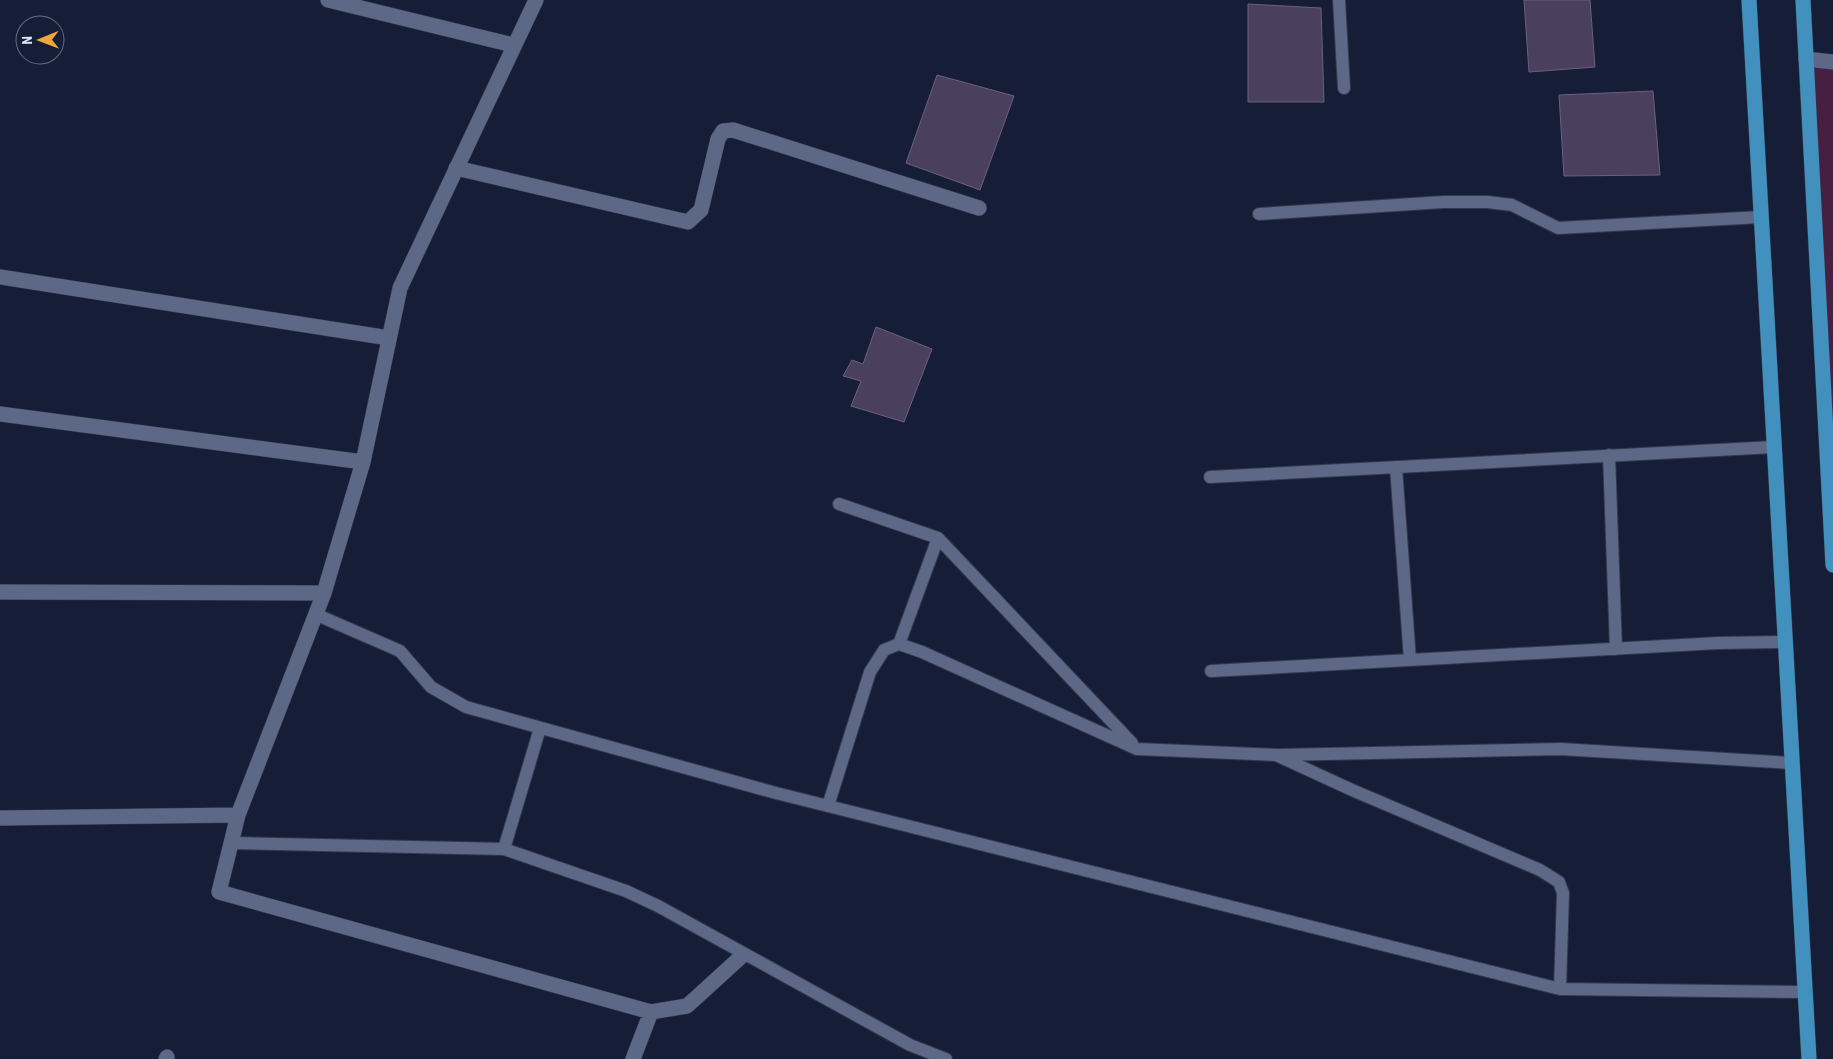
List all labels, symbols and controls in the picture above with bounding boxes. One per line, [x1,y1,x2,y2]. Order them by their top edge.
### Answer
north arrow [15,15,65,65]
text: N [19,36,35,45]

